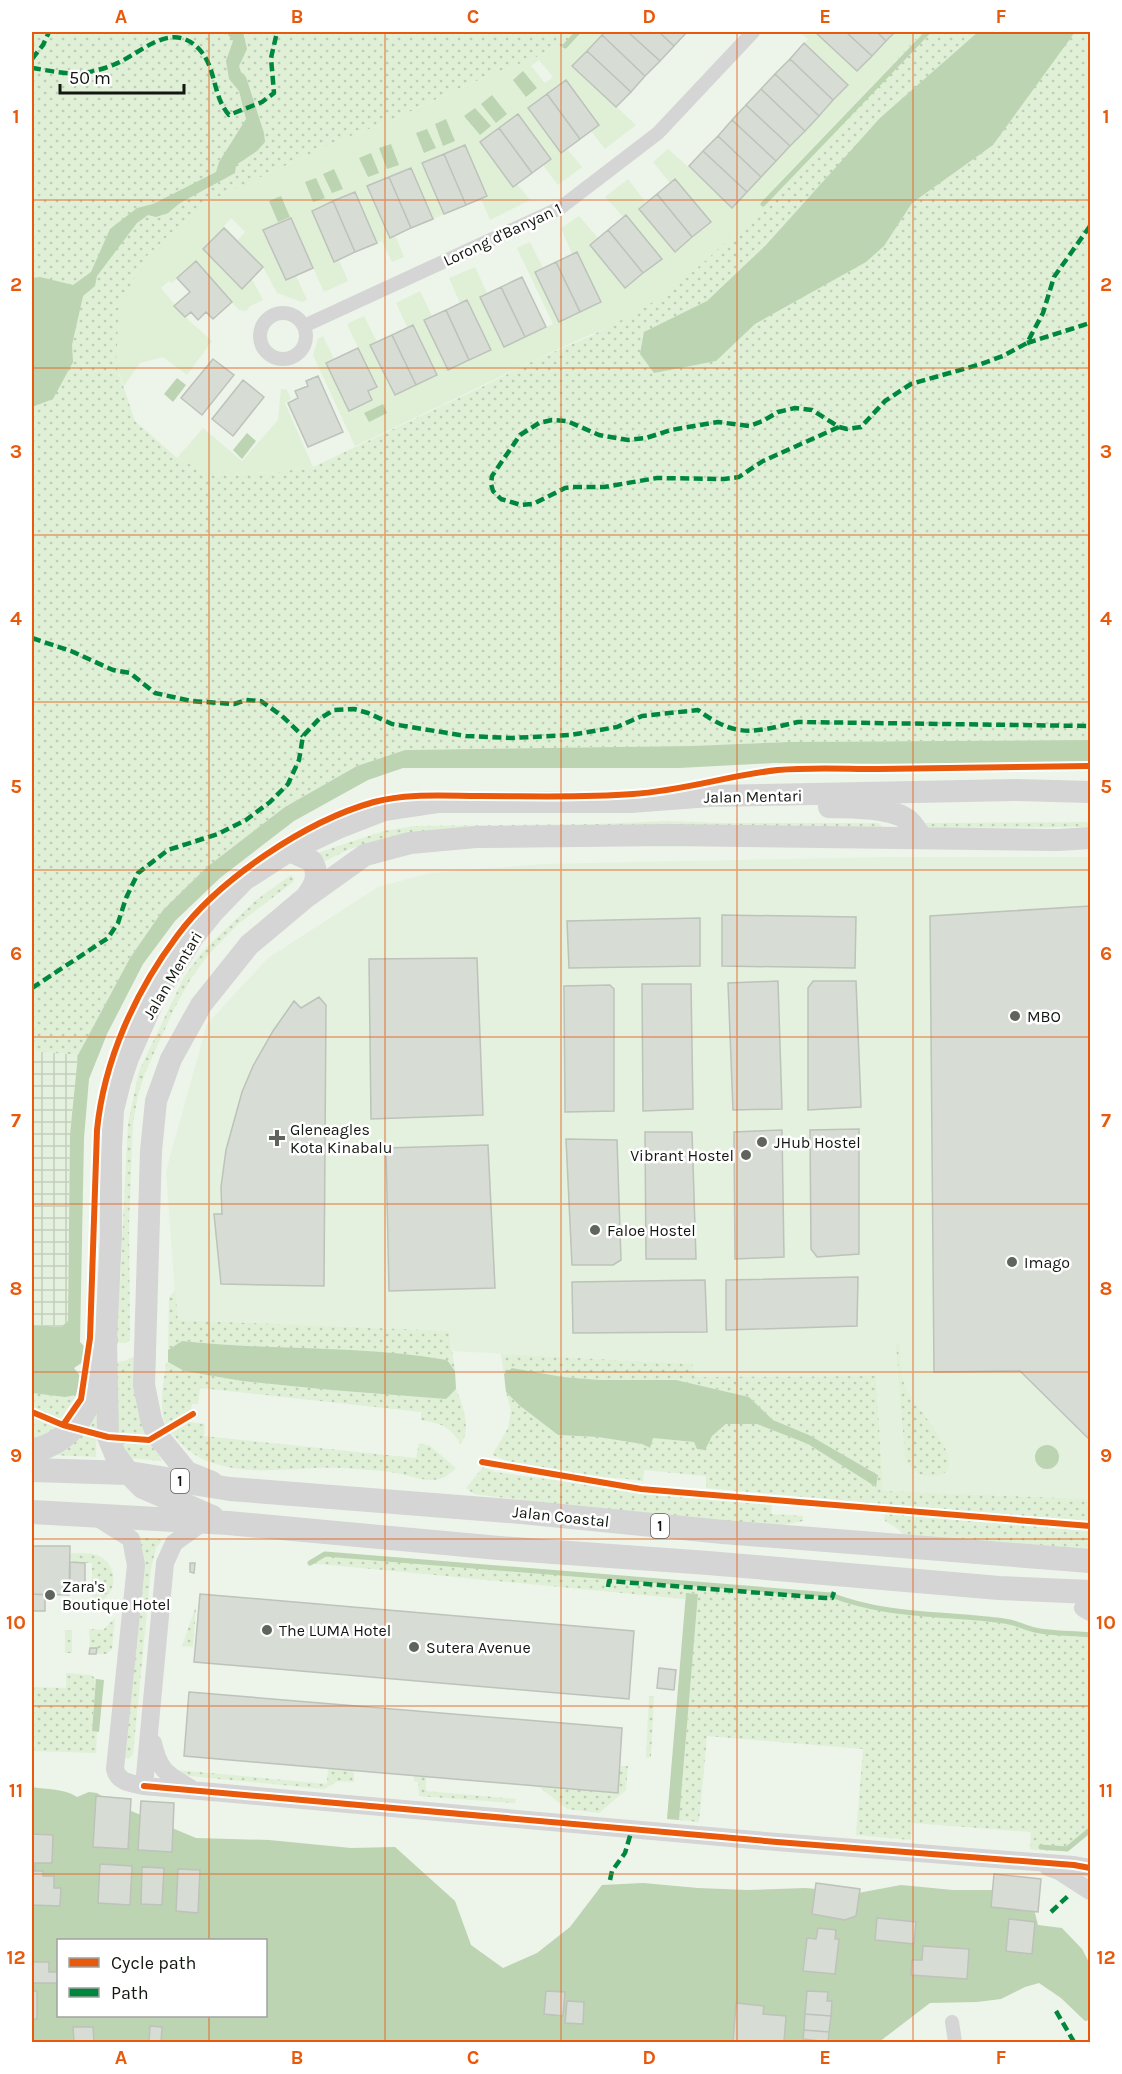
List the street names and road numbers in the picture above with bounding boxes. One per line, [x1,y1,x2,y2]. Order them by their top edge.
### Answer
street label: Lorong d'Banyan 1 [440,199,564,270]
street label: Jalan Mentari [703,786,803,807]
street label: Jalan Mentari [139,928,206,1022]
road number: 1 [171,1469,189,1493]
street label: Jalan Coastal [512,1502,610,1531]
road number: 1 [651,1514,669,1538]

